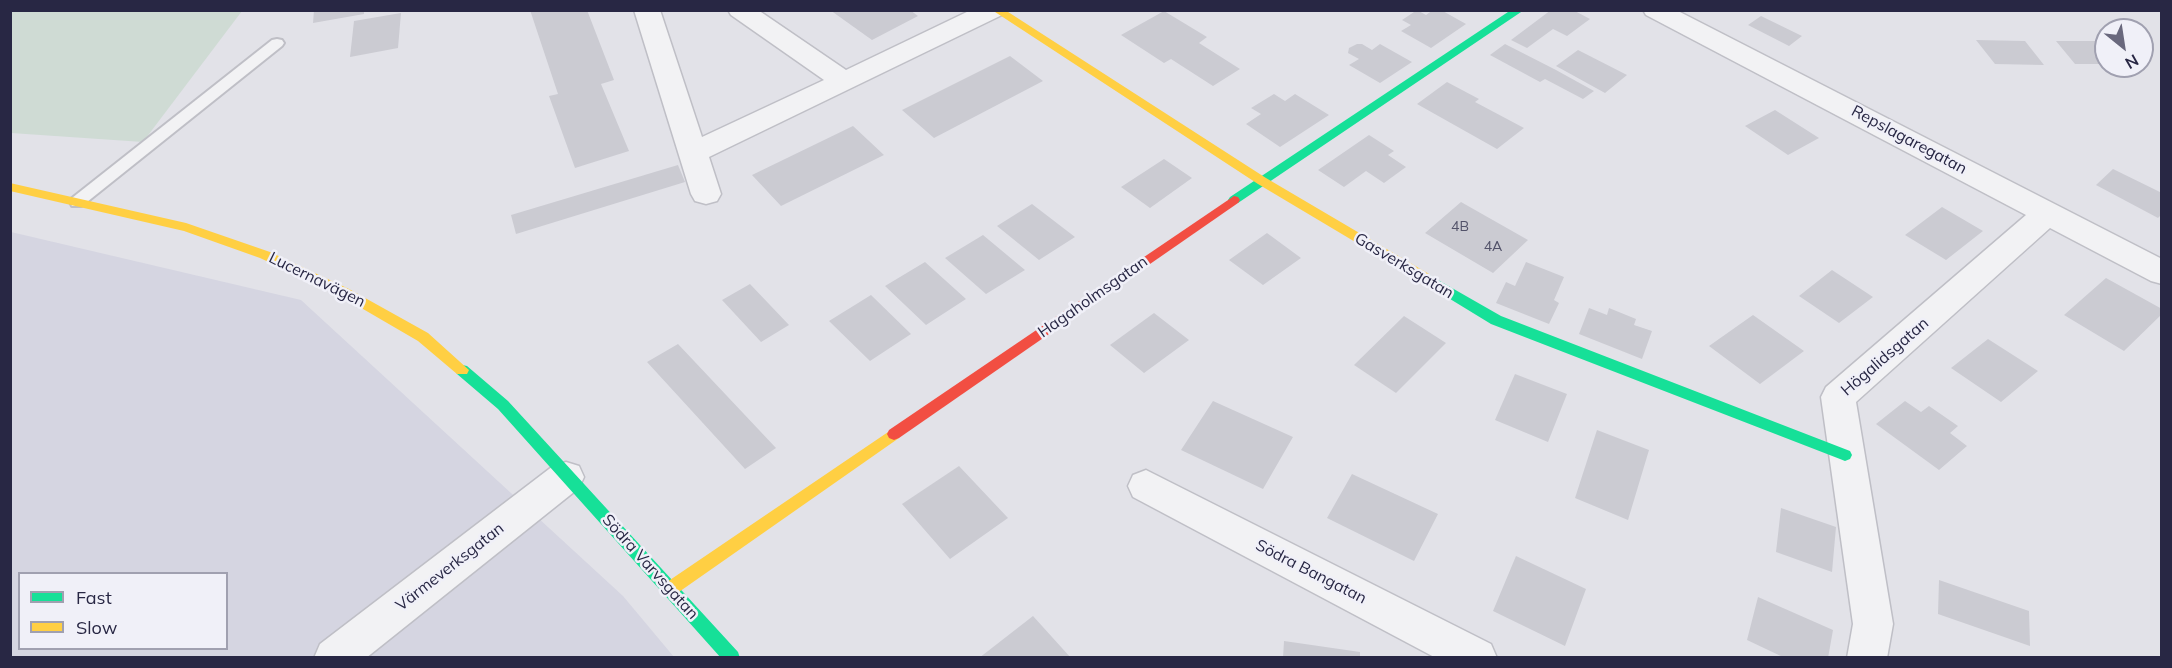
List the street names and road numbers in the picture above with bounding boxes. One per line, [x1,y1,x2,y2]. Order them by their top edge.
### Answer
street label: Repslagaregatan [1848,101,1970,179]
street label: Gasverksgatan [1351,229,1457,303]
street label: Lucernavägen [266,248,368,312]
street label: Hagaholmsgatan [1035,252,1151,342]
street label: Högalidsgatan [1837,314,1933,400]
street label: Södra Varvsgatan [598,511,702,623]
street label: Värmeverksgatan [392,519,508,615]
street label: Södra Bangatan [1252,536,1370,608]

